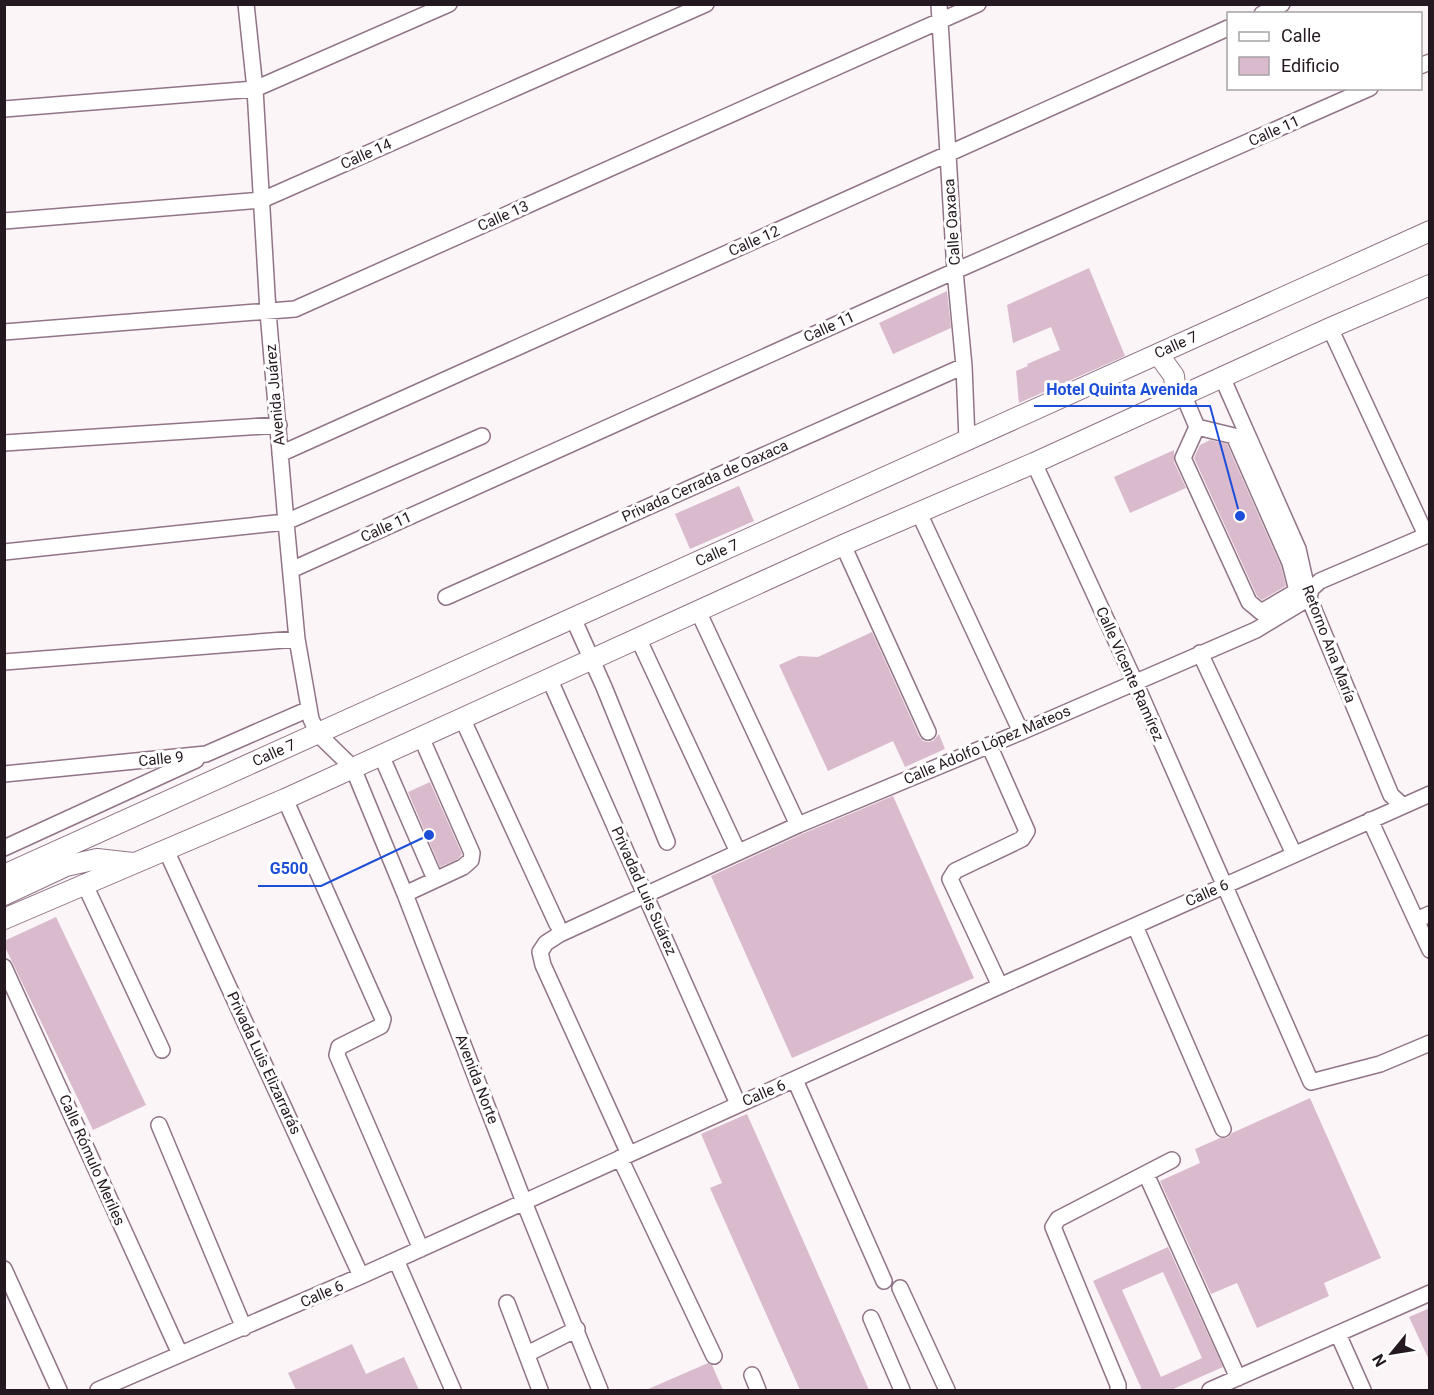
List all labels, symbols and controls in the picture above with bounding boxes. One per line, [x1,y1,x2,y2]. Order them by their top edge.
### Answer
legend [1227,12,1422,90]
text: Calle [1281,25,1321,46]
text: Edificio [1281,55,1340,76]
street label: Calle 11 [1246,112,1302,150]
street label: Calle 14 [338,135,395,173]
street label: Calle Oaxaca [940,178,964,266]
street label: Calle 13 [475,197,531,235]
street label: Calle 12 [726,222,782,260]
street label: Calle 11 [801,308,857,346]
street label: Calle 7 [1152,328,1200,362]
street label: Avenida Juárez [262,343,288,447]
callout: Hotel Quinta Avenida [1034,372,1210,406]
text: Hotel Quinta Avenida [1046,380,1198,399]
street label: Privada Cerrada de Oaxaca [619,436,791,526]
street label: Calle 11 [358,508,414,546]
street label: Calle 7 [693,536,741,570]
street label: Retorno Ana María [1298,583,1360,705]
street label: Calle Vicente Ramírez [1092,604,1168,744]
street label: Calle Adolfo López Mateos [901,702,1073,788]
street label: Calle 7 [250,736,298,770]
street label: Calle 9 [138,748,184,770]
street label: Privadad Luis Suárez [607,824,681,958]
callout: G500 [258,852,321,886]
text: G500 [270,859,308,878]
street label: Calle 6 [1183,876,1231,910]
street label: Privada Luis Elizarrarás [223,989,305,1137]
street label: Avenida Norte [452,1032,502,1126]
street label: Calle 6 [740,1076,788,1110]
street label: Calle Rómulo Meriles [55,1092,129,1228]
street label: Calle 6 [298,1277,346,1311]
north arrow [1362,1323,1422,1383]
text: N [1368,1351,1390,1370]

